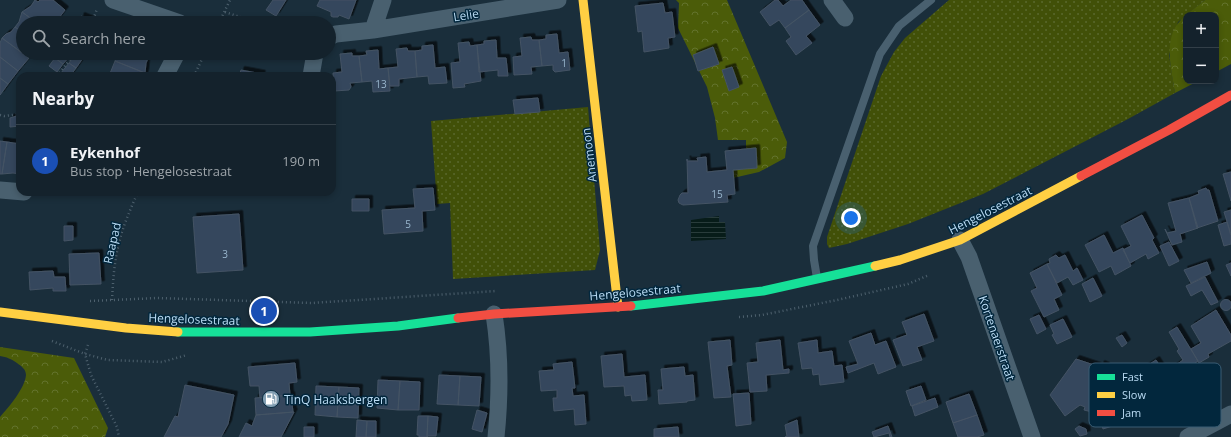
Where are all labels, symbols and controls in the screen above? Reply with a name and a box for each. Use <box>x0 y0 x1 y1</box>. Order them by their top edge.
street label: Lelie <box>452 5 480 25</box>
map controls <box>1183 12 1219 84</box>
button: + <box>1183 12 1219 48</box>
search box <box>16 16 336 60</box>
icon: search <box>30 27 52 49</box>
text: Search here <box>62 28 146 48</box>
button: − <box>1183 48 1219 84</box>
house number: 1 <box>561 56 567 70</box>
house number: 13 <box>375 77 387 91</box>
text: Nearby <box>32 87 94 110</box>
street label: Anemoon <box>577 127 601 183</box>
text: Eykenhof <box>70 142 140 162</box>
text: 1 <box>41 152 49 170</box>
text: 190 m <box>282 152 320 170</box>
text: Bus stop · Hengelosestraat <box>70 162 232 180</box>
street label: Hengelosestraat <box>945 182 1035 238</box>
house number: 15 <box>711 187 723 201</box>
your location <box>841 208 861 228</box>
house number: 5 <box>405 217 411 231</box>
street label: Raapad <box>99 221 125 265</box>
house number: 3 <box>222 247 228 261</box>
street label: Hengelosestraat <box>589 280 681 304</box>
street label: Kortenaerstraat <box>975 293 1019 383</box>
pin: 1 <box>251 296 277 326</box>
street label: Hengelosestraat <box>148 309 240 329</box>
legend <box>1089 363 1221 427</box>
text: Fast <box>1122 369 1143 384</box>
text: Slow <box>1122 387 1146 402</box>
fuel station icon: TinQ Haaksbergen <box>261 389 281 409</box>
place label: TinQ Haaksbergen <box>284 391 387 408</box>
text: Jam <box>1121 405 1141 420</box>

